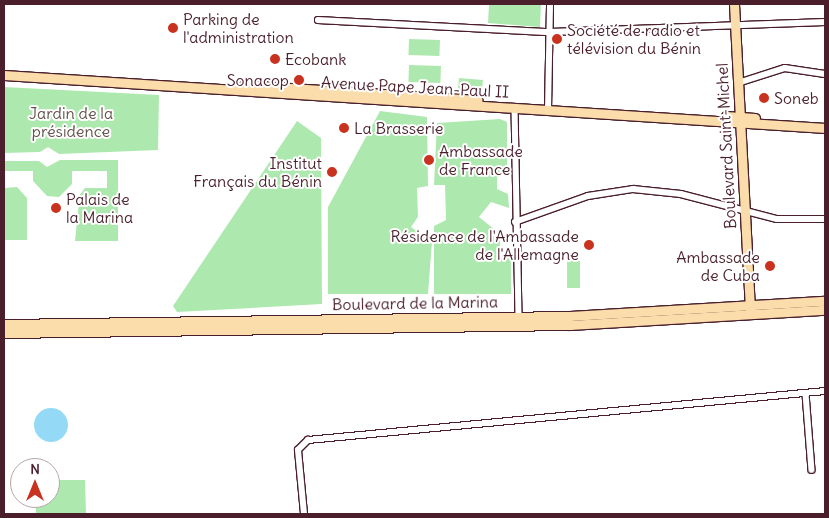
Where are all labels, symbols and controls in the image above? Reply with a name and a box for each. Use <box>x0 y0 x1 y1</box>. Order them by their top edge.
place label: Parking de l'administration <box>183 9 294 47</box>
place label: Société de radio et télévision du Bénin <box>567 20 701 58</box>
marker: Parking de l'administration <box>167 22 179 34</box>
marker: Société de radio et télévision du Bénin <box>551 33 563 45</box>
place label: Ecobank <box>285 49 347 69</box>
marker: Ecobank <box>269 53 281 65</box>
street label: Boulevard Saint-Michel <box>712 63 740 229</box>
place label: Sonacop <box>227 70 289 90</box>
street label: Avenue Pape Jean-Paul II <box>321 72 509 102</box>
marker: Sonacop <box>293 74 305 86</box>
place label: Soneb <box>774 88 819 108</box>
marker: Soneb <box>758 92 770 104</box>
park label: Jardin de la présidence <box>29 103 113 141</box>
place label: La Brasserie <box>354 118 443 138</box>
marker: La Brasserie <box>338 122 350 134</box>
place label: Ambassade de France <box>439 141 523 179</box>
place label: Institut Français du Bénin <box>193 153 322 191</box>
marker: Ambassade de France <box>423 154 435 166</box>
marker: Institut Français du Bénin <box>326 166 338 178</box>
place label: Palais de la Marina <box>66 189 133 227</box>
marker: Palais de la Marina <box>50 202 62 214</box>
place label: Résidence de l'Ambassade de l'Allemagne <box>391 226 579 264</box>
marker: Résidence de l'Ambassade de l'Allemagne <box>583 239 595 251</box>
place label: Ambassade de Cuba <box>676 247 760 285</box>
marker: Ambassade de Cuba <box>764 260 776 272</box>
street label: Boulevard de la Marina <box>332 292 498 314</box>
north arrow <box>10 458 60 508</box>
text: N <box>30 460 40 478</box>

